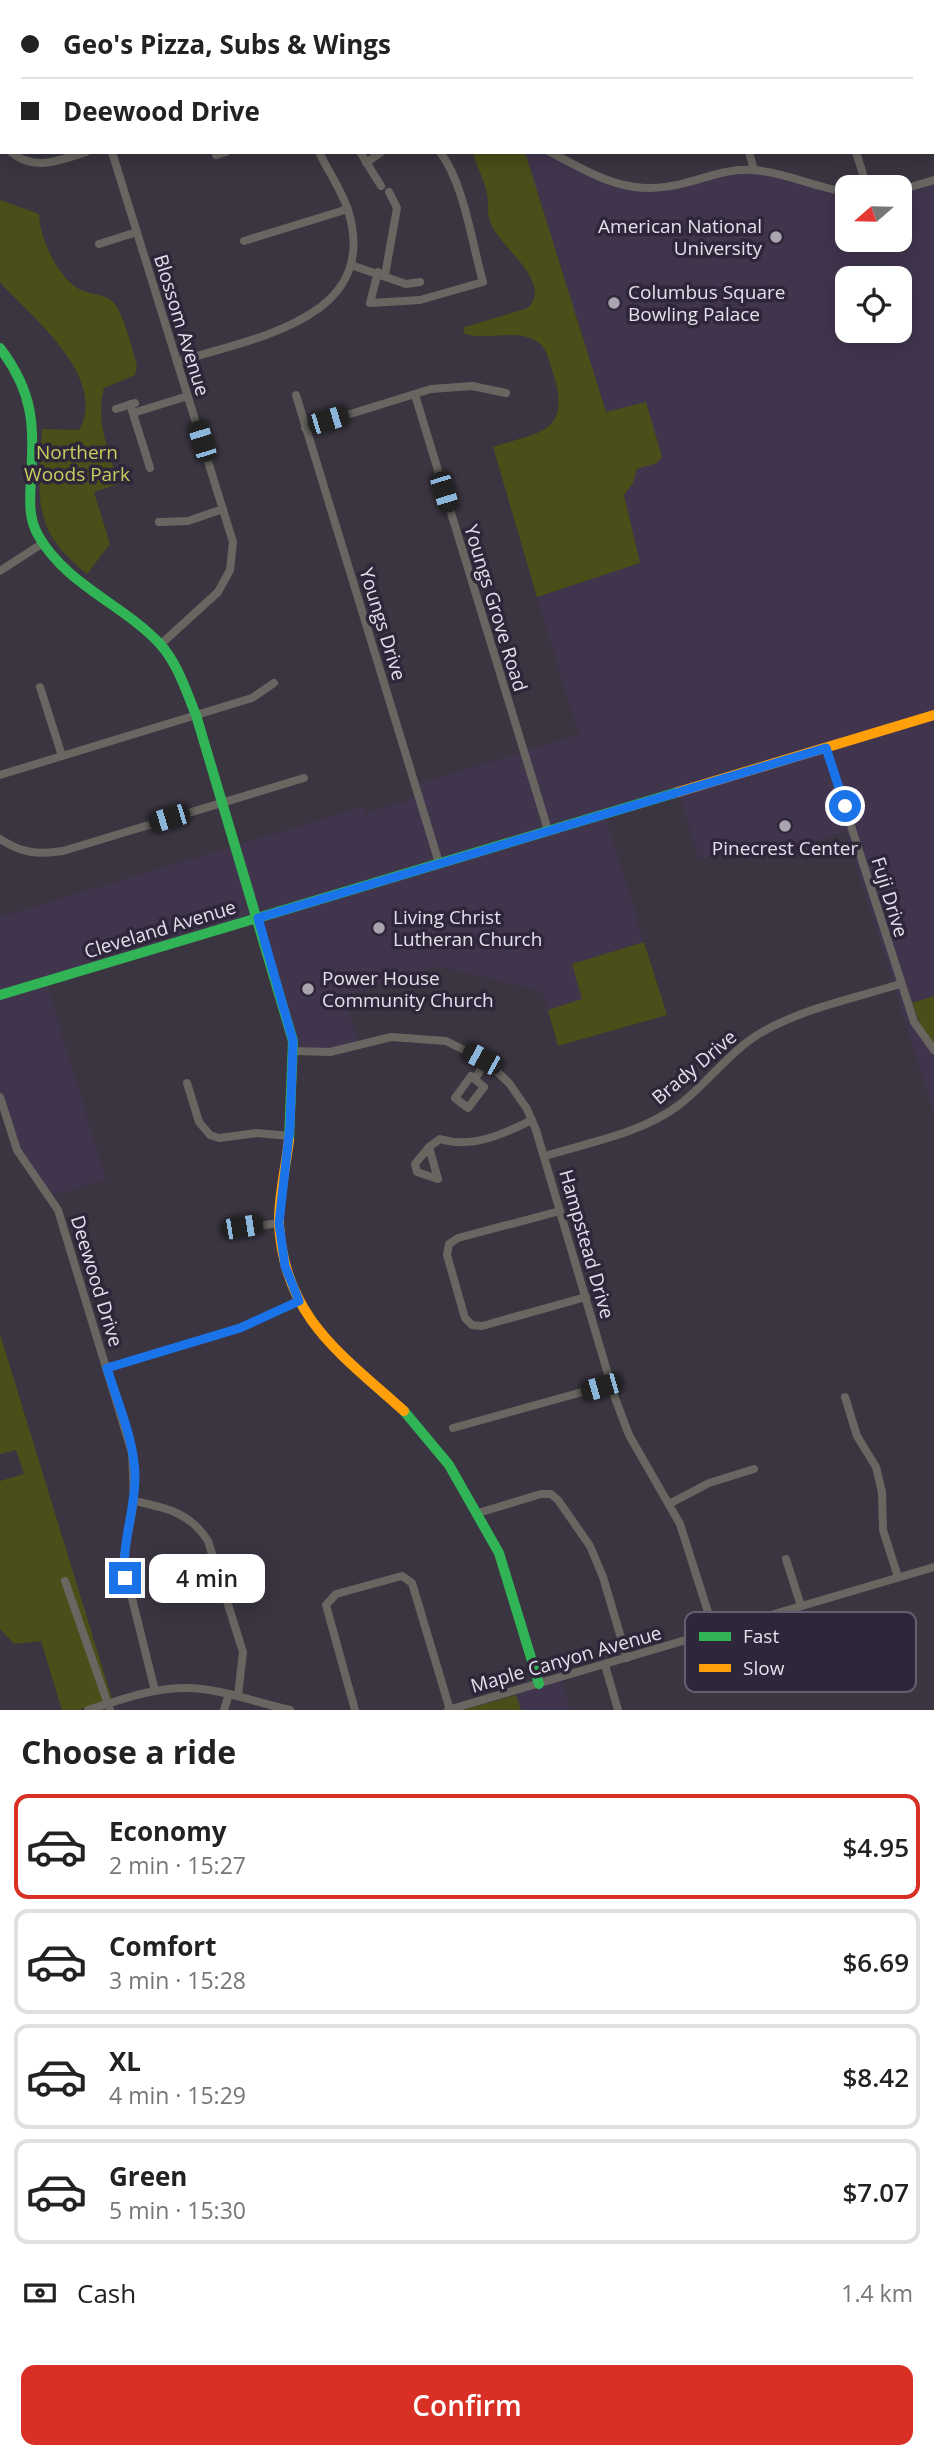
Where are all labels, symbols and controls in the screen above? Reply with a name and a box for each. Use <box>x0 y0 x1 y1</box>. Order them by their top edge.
text: Geo's Pizza, Subs & Wings <box>63 26 391 62</box>
text: Deewood Drive <box>63 93 260 129</box>
north arrow <box>835 175 912 252</box>
map controls <box>835 175 912 343</box>
place label: American National University <box>598 213 762 261</box>
marker: American National University <box>768 229 784 245</box>
street label: Blossom Avenue <box>148 251 216 399</box>
button: locate <box>835 266 912 343</box>
place label: Columbus Square Bowling Palace <box>628 279 785 327</box>
marker: Columbus Square Bowling Palace <box>606 295 622 311</box>
car <box>305 404 352 436</box>
car <box>186 418 219 464</box>
park label: Northern Woods Park <box>24 439 130 487</box>
car <box>428 469 461 515</box>
street label: Youngs Grove Road <box>458 521 534 695</box>
street label: Youngs Drive <box>354 565 412 683</box>
route start <box>829 790 861 822</box>
car <box>146 802 193 834</box>
marker: Pinecrest Center <box>777 818 793 834</box>
place label: Pinecrest Center <box>712 835 858 861</box>
street label: Fuji Drive <box>866 854 914 940</box>
street label: Cleveland Avenue <box>81 894 239 964</box>
place label: Living Christ Lutheran Church <box>393 904 542 952</box>
marker: Living Christ Lutheran Church <box>371 920 387 936</box>
place label: Power House Community Church <box>322 965 494 1013</box>
marker: Power House Community Church <box>300 981 316 997</box>
street label: Brady Drive <box>646 1024 742 1110</box>
car <box>459 1040 506 1078</box>
street label: Hampstead Drive <box>553 1166 621 1322</box>
street label: Deewood Drive <box>65 1212 129 1350</box>
car <box>220 1213 265 1241</box>
car <box>578 1371 625 1403</box>
callout: 4 min <box>150 1554 265 1602</box>
route end <box>109 1562 141 1594</box>
text: 4 min <box>176 1562 238 1594</box>
legend <box>685 1612 916 1692</box>
street label: Maple Canyon Avenue <box>467 1619 665 1699</box>
text: Fast <box>743 1623 779 1649</box>
text: Slow <box>743 1655 785 1681</box>
text: Choose a ride <box>21 1730 236 1773</box>
text: Economy <box>109 1813 227 1849</box>
icon: car <box>25 1815 88 1878</box>
text: $4.95 <box>842 1829 909 1865</box>
text: 2 min · 15:27 <box>109 1849 246 1881</box>
text: Comfort <box>109 1928 216 1964</box>
icon: car <box>25 1930 88 1993</box>
text: $6.69 <box>842 1944 909 1980</box>
text: 3 min · 15:28 <box>109 1964 246 1996</box>
text: XL <box>109 2043 141 2079</box>
icon: car <box>25 2045 88 2108</box>
text: $8.42 <box>842 2059 909 2095</box>
text: 4 min · 15:29 <box>109 2079 246 2111</box>
text: Green <box>109 2158 187 2194</box>
icon: car <box>25 2160 88 2223</box>
text: $7.07 <box>842 2174 909 2210</box>
text: 5 min · 15:30 <box>109 2194 246 2226</box>
icon: cash <box>21 2274 59 2312</box>
text: Cash <box>77 2275 136 2311</box>
text: 1.4 km <box>841 2277 913 2309</box>
button: Confirm <box>21 2365 913 2445</box>

